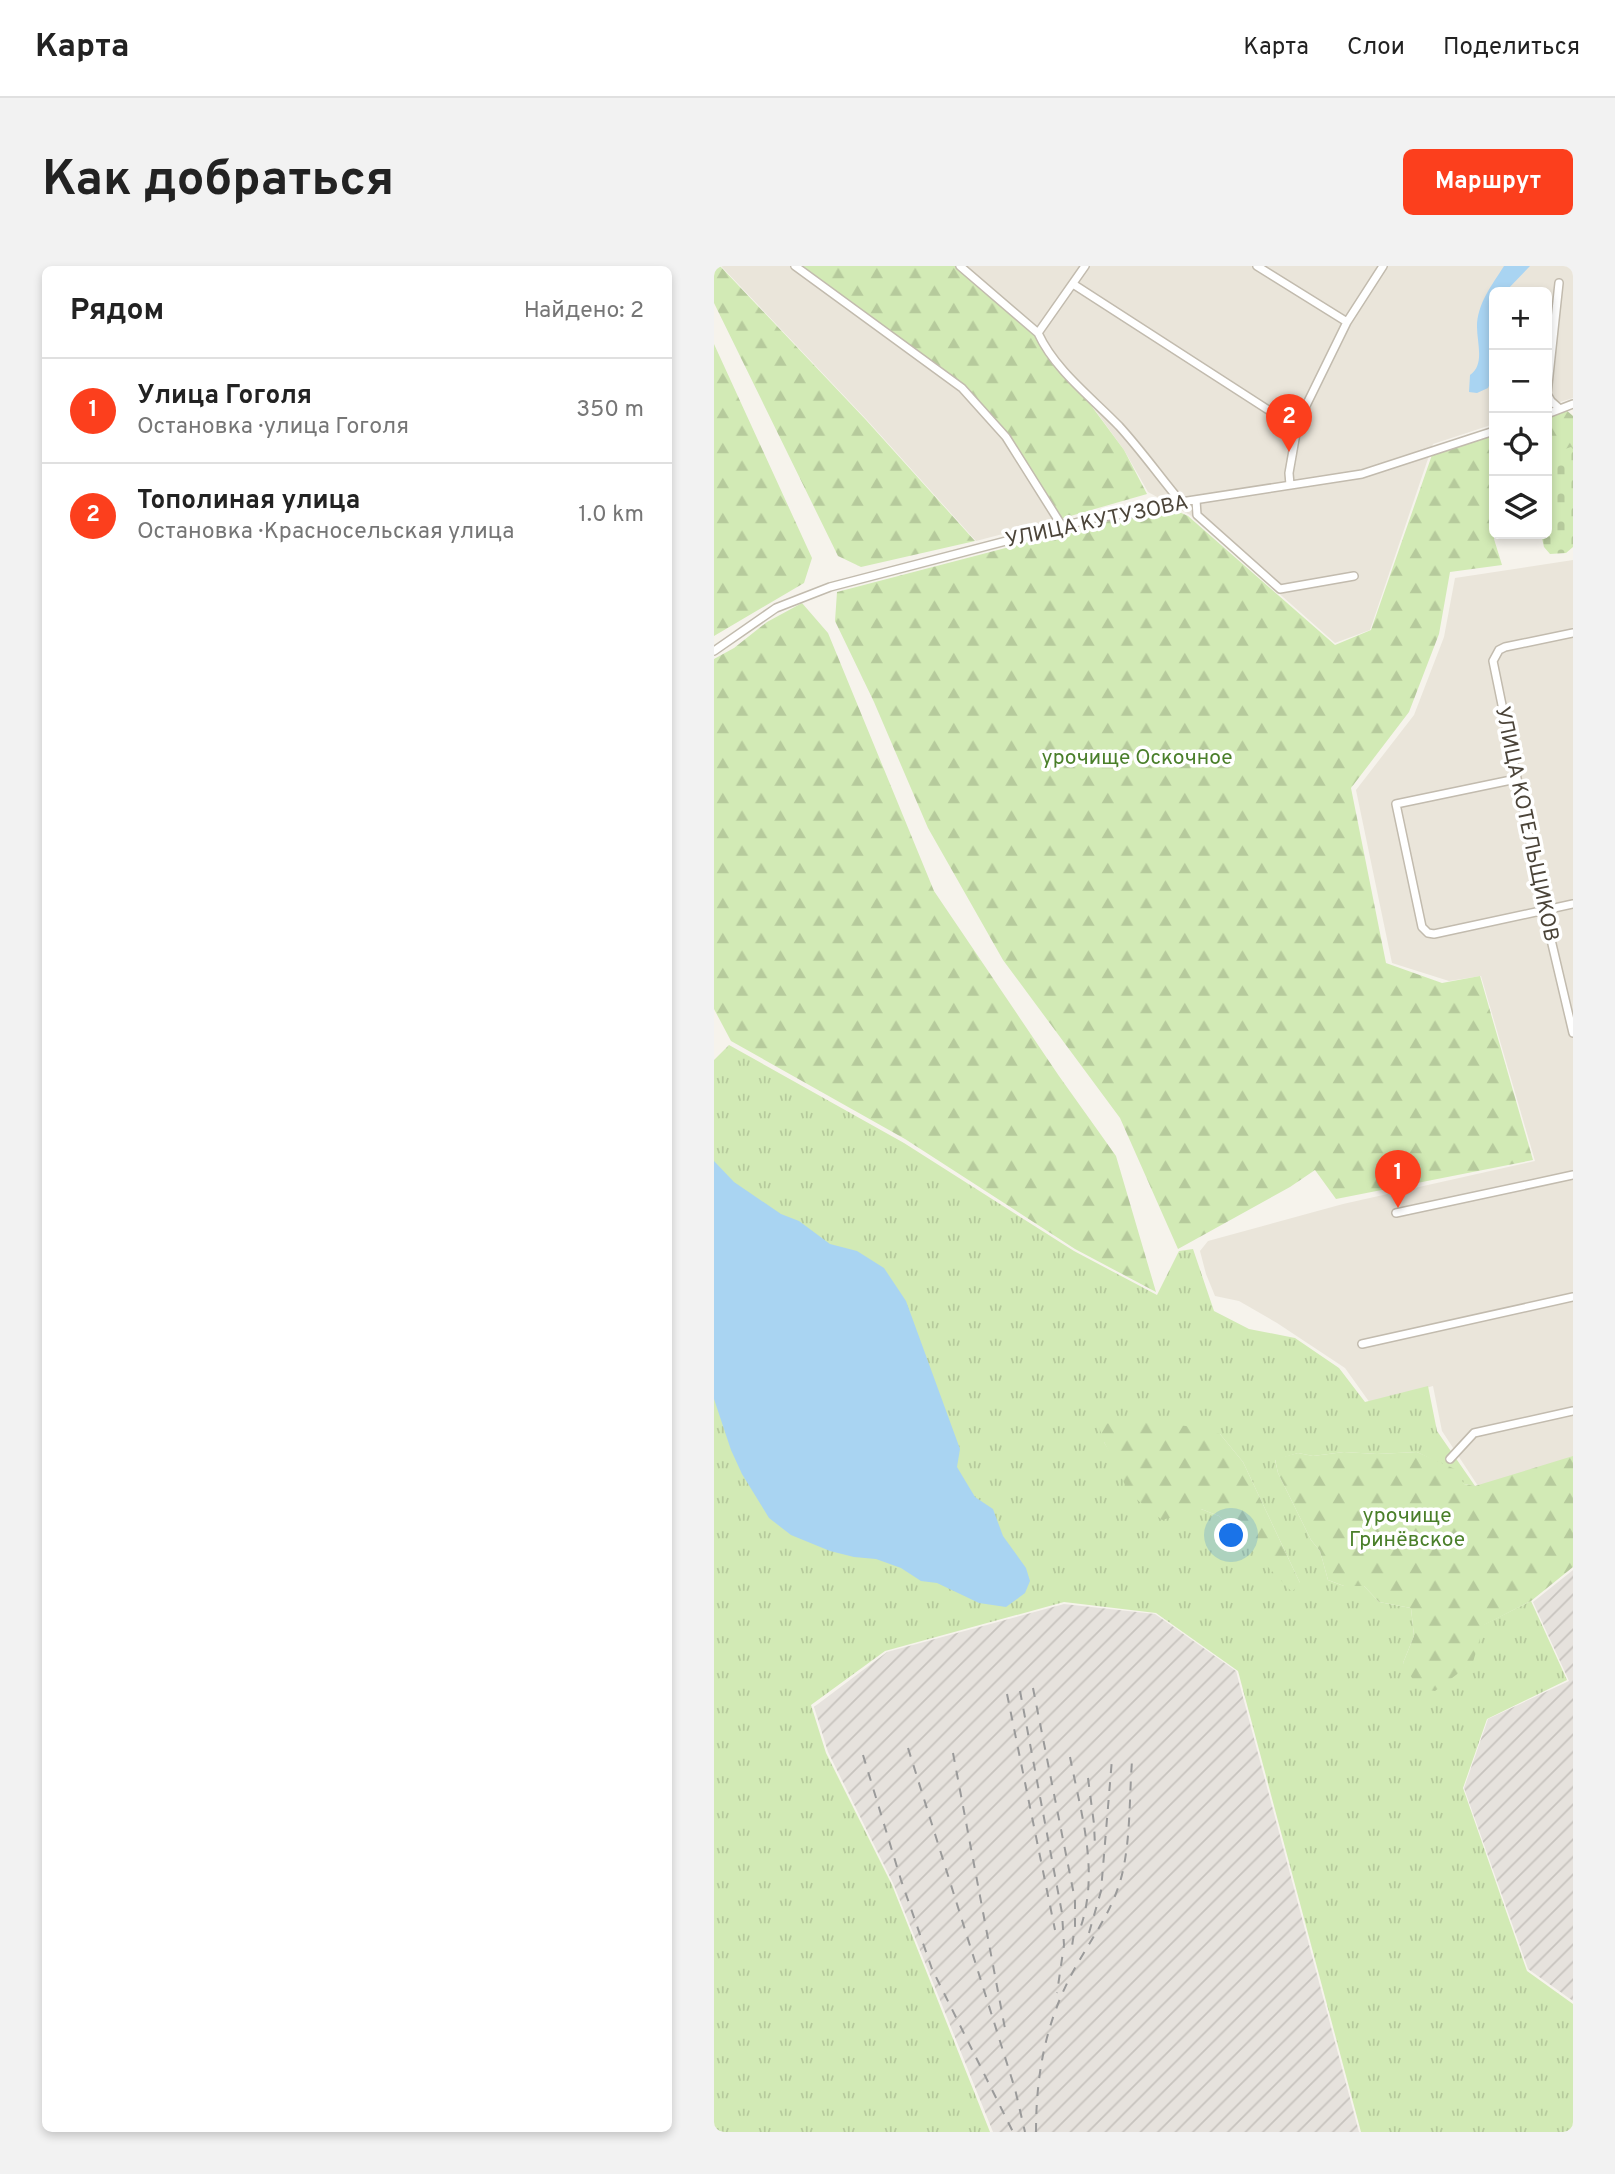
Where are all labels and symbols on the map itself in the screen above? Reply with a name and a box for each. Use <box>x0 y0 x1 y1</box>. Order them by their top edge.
pin: 2 <box>1266 394 1312 452</box>
street label: УЛИЦА КУТУЗОВА <box>1003 489 1191 555</box>
street label: УЛИЦА КОТЕЛЬЩИКОВ <box>1488 704 1564 944</box>
park label: урочище Оскочное <box>1041 745 1233 772</box>
pin: 1 <box>1375 1150 1421 1208</box>
park label: урочище Гринёвское <box>1349 1503 1465 1554</box>
your location <box>1214 1518 1248 1552</box>

